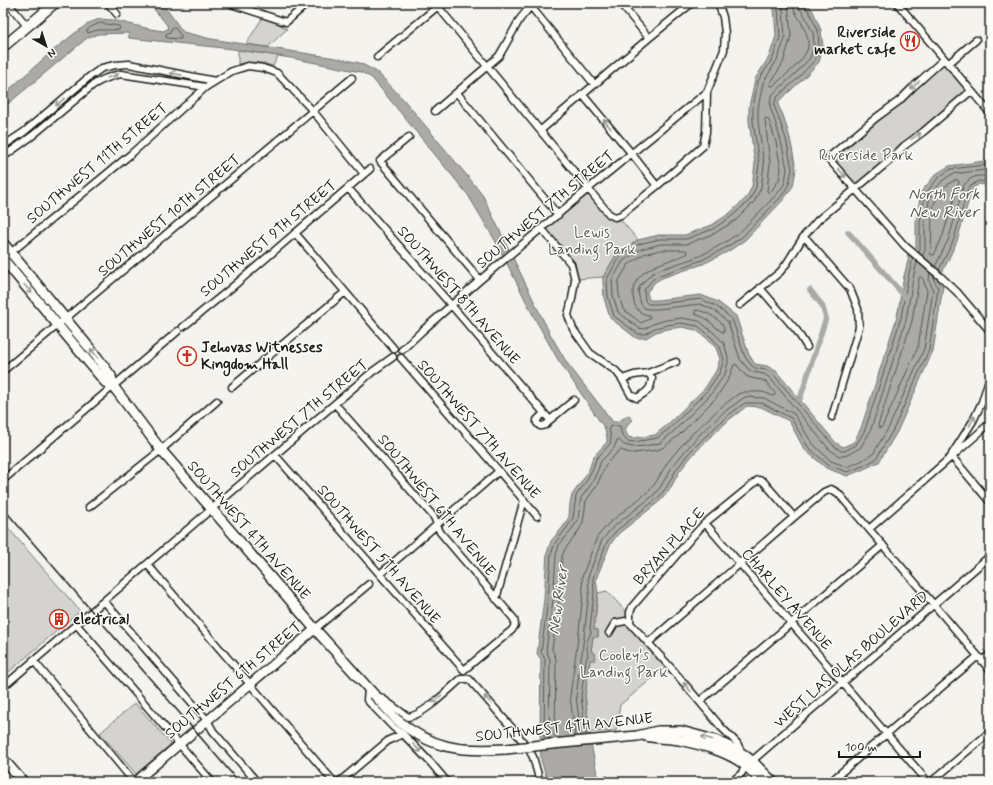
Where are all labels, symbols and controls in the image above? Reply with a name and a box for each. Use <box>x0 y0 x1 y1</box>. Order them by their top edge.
place label: Riverside market cafe <box>814 23 897 60</box>
north arrow <box>26 26 66 66</box>
restaurant icon: Riverside market cafe <box>899 30 921 52</box>
text: N <box>44 45 59 61</box>
one-way arrow <box>170 69 183 77</box>
one-way arrow <box>106 72 119 79</box>
one-way arrow <box>910 80 920 90</box>
one-way arrow <box>55 97 65 106</box>
street label: SOUTHWEST 11TH STREET <box>23 99 173 229</box>
one-way arrow <box>602 119 611 129</box>
one-way arrow <box>911 132 922 140</box>
street label: SOUTHWEST 7TH STREET <box>472 146 619 273</box>
park label: Riverside Park <box>819 146 914 166</box>
street label: SOUTHWEST 10TH STREET <box>94 150 245 281</box>
one-way arrow <box>837 168 846 179</box>
street label: SOUTHWEST 9TH STREET <box>196 176 341 302</box>
water label: North Fork New River <box>908 184 981 223</box>
street label: SOUTHWEST 8TH AVENUE <box>392 222 524 370</box>
park label: Lewis Landing Park <box>548 223 636 261</box>
one-way arrow <box>24 284 33 294</box>
place label: Jehovas Witnesses Kingdom Hall <box>201 338 323 377</box>
church icon: Jehovas Witnesses Kingdom Hall <box>176 345 198 367</box>
one-way arrow <box>89 348 98 359</box>
street label: SOUTHWEST 7TH STREET <box>226 355 373 482</box>
street label: SOUTHWEST 7TH AVENUE <box>412 356 545 504</box>
one-way arrow <box>969 415 977 427</box>
street label: SOUTHWEST 6TH AVENUE <box>373 430 500 581</box>
street label: SOUTHWEST 4TH AVENUE <box>182 457 314 605</box>
street label: SOUTHWEST 5TH AVENUE <box>312 481 444 629</box>
street label: BRYAN PLACE <box>629 503 710 590</box>
street label: CHARLEY AVENUE <box>737 545 836 655</box>
water label: New River <box>543 562 574 636</box>
street label: WEST LAS OLAS BOULEVARD <box>770 587 934 733</box>
building icon: electrical <box>48 608 70 630</box>
place label: electrical <box>73 610 129 630</box>
street label: SOUTHWEST 6TH STREET <box>161 617 306 744</box>
park label: Cooley's Landing Park <box>580 646 668 684</box>
one-way arrow <box>683 682 692 692</box>
one-way arrow <box>432 694 443 703</box>
one-way arrow <box>483 695 492 705</box>
street label: SOUTHWEST 4TH AVENUE <box>474 709 654 747</box>
scale bar <box>839 733 920 759</box>
one-way arrow <box>701 734 714 741</box>
text: 100 m <box>845 740 877 756</box>
one-way arrow <box>412 743 422 753</box>

